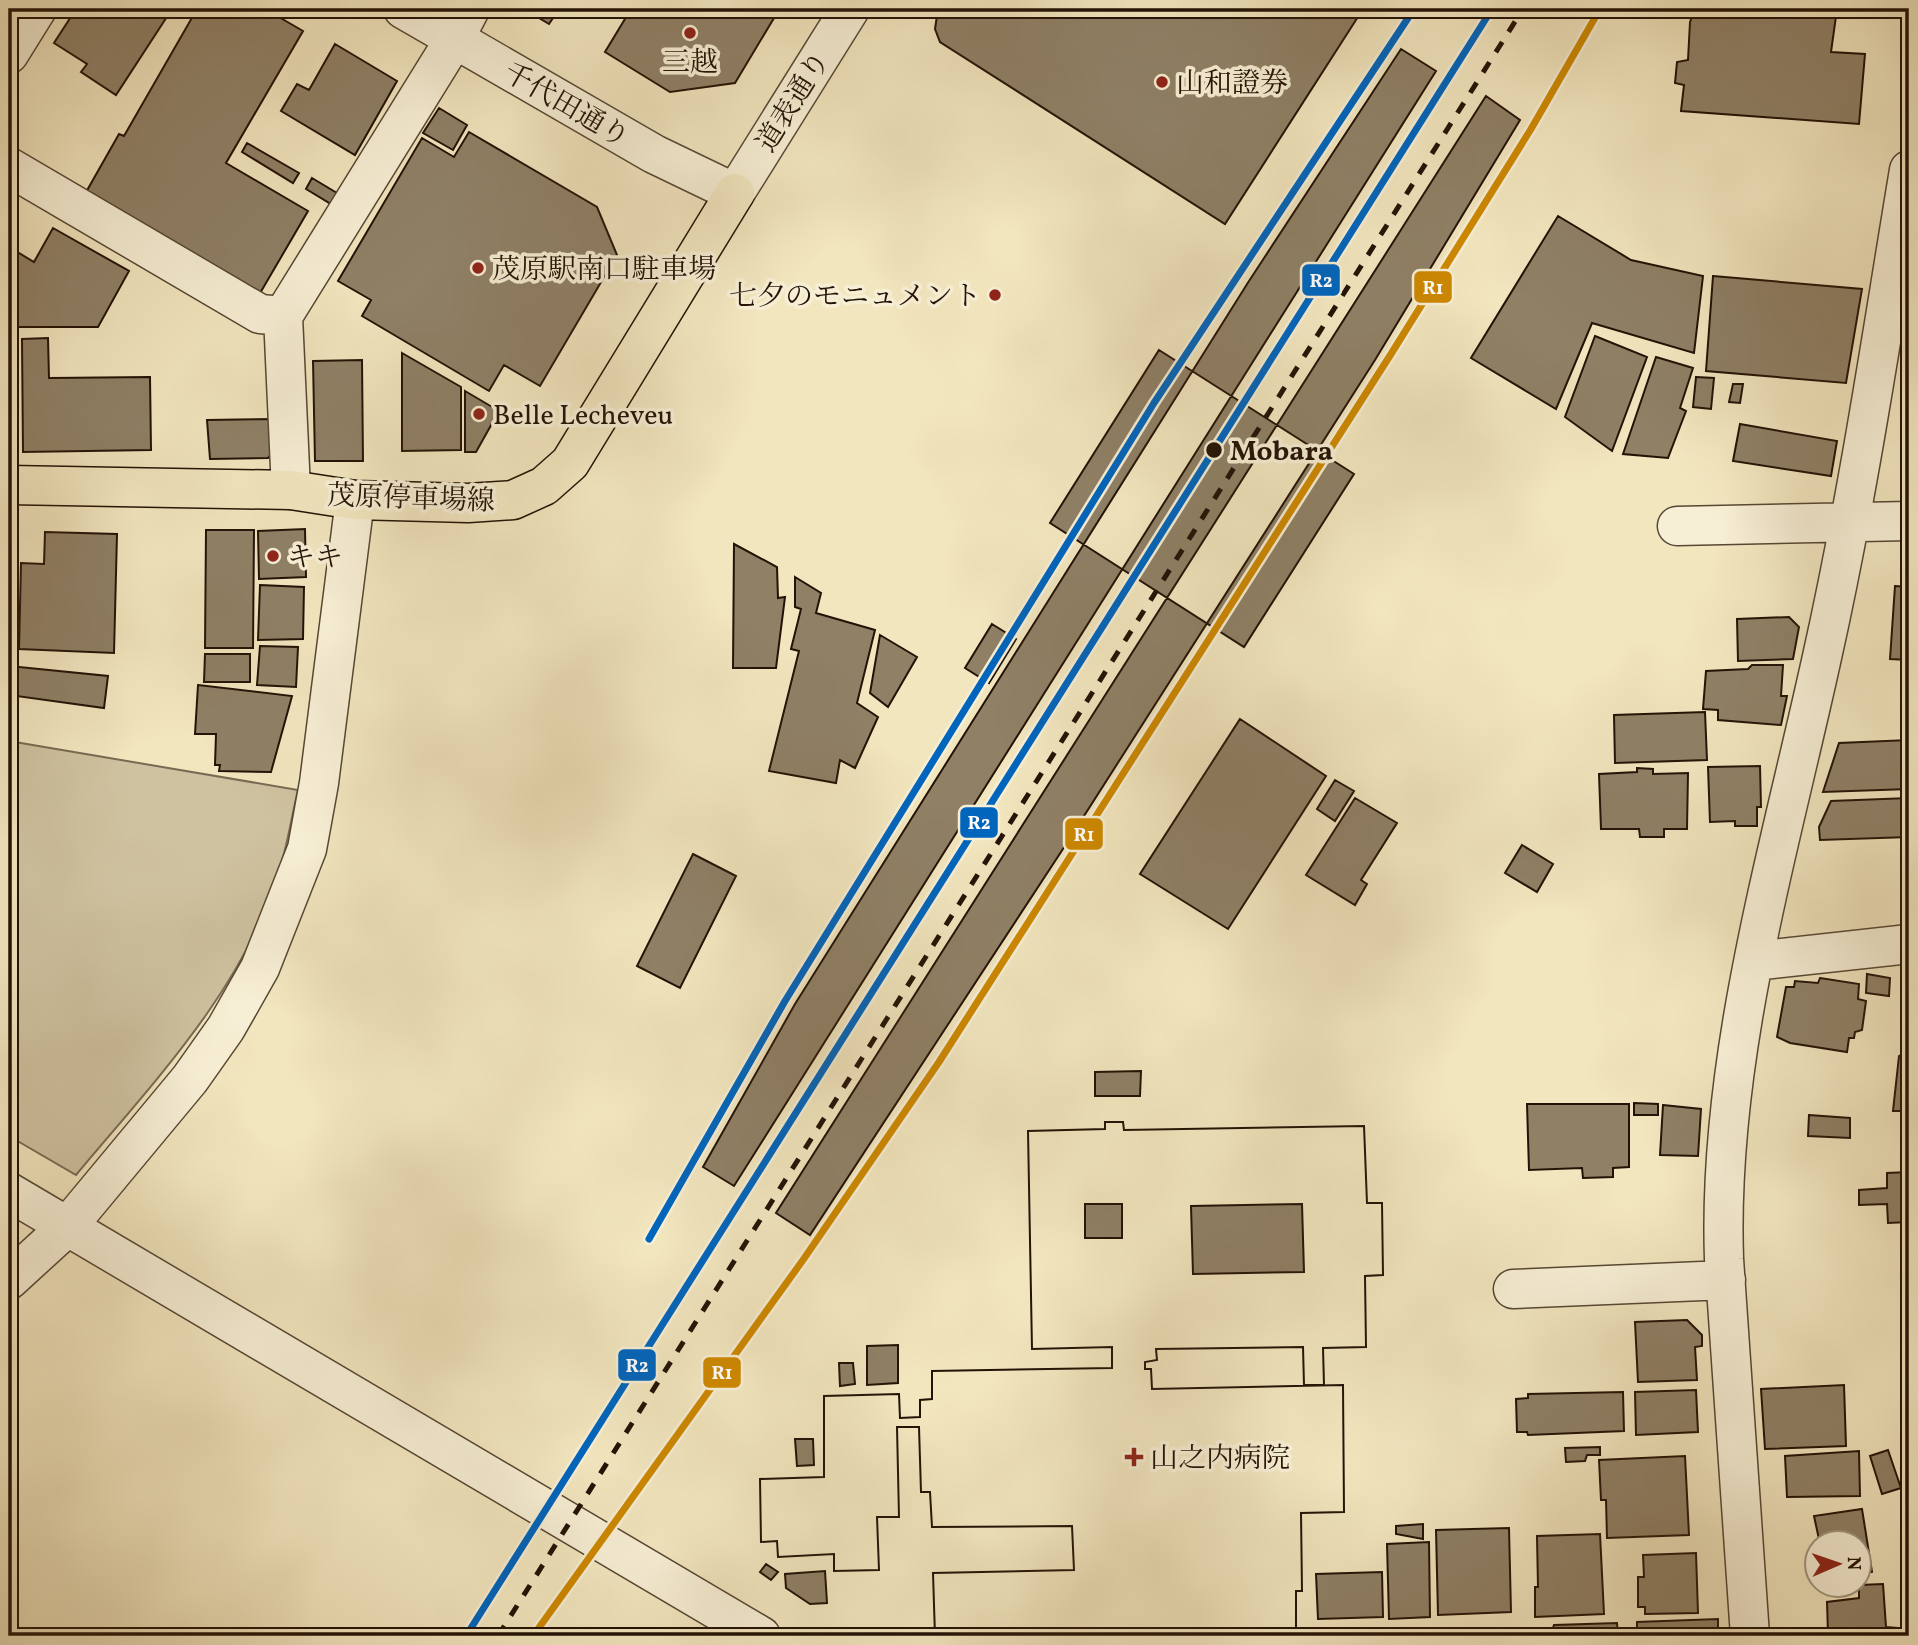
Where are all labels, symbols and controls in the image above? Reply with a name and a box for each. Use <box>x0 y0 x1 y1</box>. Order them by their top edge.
marker: 三越 <box>682 25 698 41</box>
place label: 三越 <box>662 44 718 83</box>
street label: 道表通り <box>748 44 840 160</box>
street label: 千代田通り <box>495 54 636 158</box>
place label: 山和證券 <box>1176 65 1288 104</box>
marker: 山和證券 <box>1154 74 1170 90</box>
place label: 茂原駅南口駐車場 <box>492 251 716 290</box>
marker: 茂原駅南口駐車場 <box>470 260 486 276</box>
line badge: R2 <box>1301 263 1341 297</box>
text: R2 <box>1309 269 1333 295</box>
line badge: R1 <box>1413 270 1453 304</box>
text: R1 <box>1423 276 1443 302</box>
place label: 七夕のモニュメント <box>729 278 981 317</box>
marker: 七夕のモニュメント <box>987 287 1003 303</box>
place label: Belle Lecheveu <box>493 397 673 436</box>
marker: Belle Lecheveu <box>471 406 487 422</box>
place label: Mobara <box>1230 433 1333 472</box>
marker: Mobara <box>1204 440 1224 460</box>
street label: 茂原停車場線 <box>326 477 496 522</box>
place label: キキ <box>287 539 343 578</box>
marker: キキ <box>265 548 281 564</box>
line badge: R2 <box>959 806 999 839</box>
text: R2 <box>967 811 991 837</box>
line badge: R1 <box>1064 817 1104 851</box>
text: R1 <box>1074 823 1094 849</box>
line badge: R2 <box>617 1348 657 1382</box>
text: R2 <box>625 1354 649 1380</box>
line badge: R1 <box>702 1356 742 1389</box>
text: R1 <box>712 1361 732 1387</box>
place label: 山之内病院 <box>1150 1440 1290 1479</box>
marker: 山之内病院 <box>1124 1447 1144 1467</box>
north arrow <box>1802 1530 1872 1600</box>
text: N <box>1840 1556 1866 1571</box>

